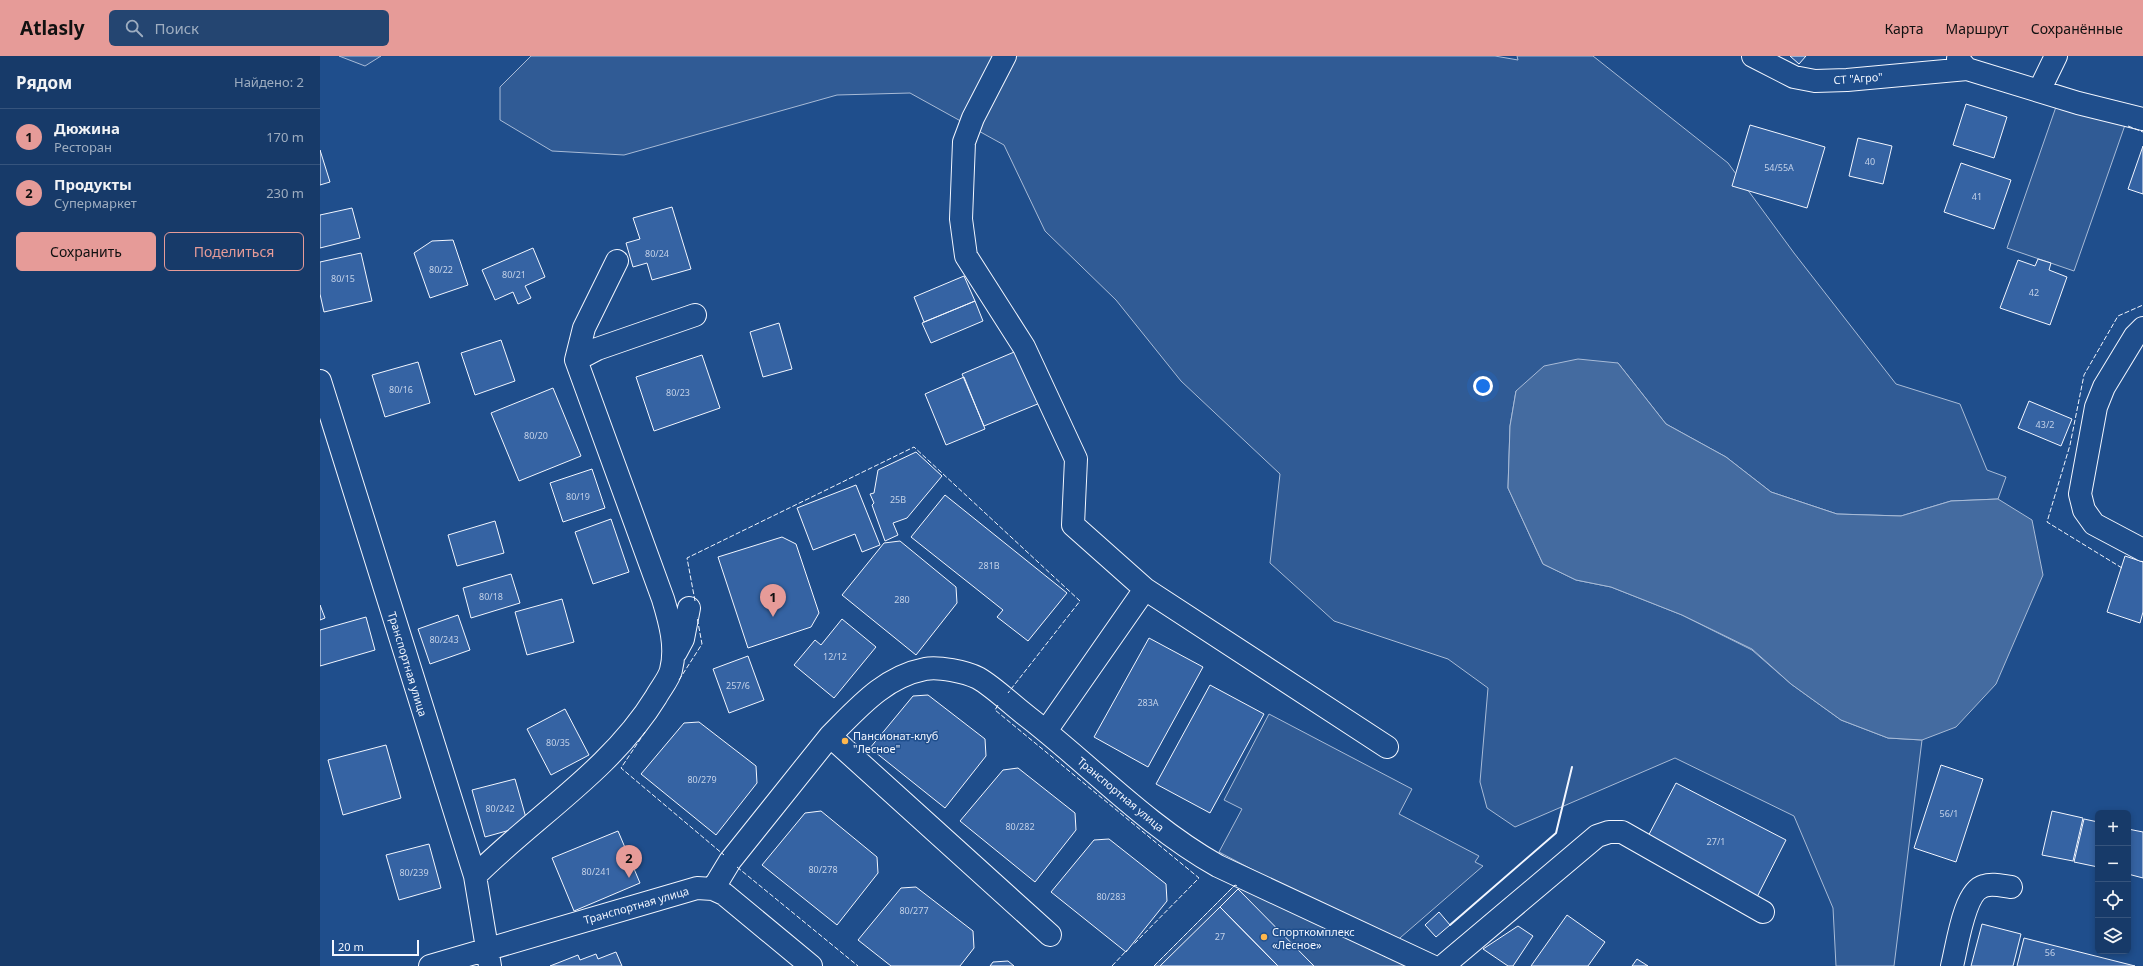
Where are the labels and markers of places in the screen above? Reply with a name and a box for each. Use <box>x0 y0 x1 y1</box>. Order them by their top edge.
pin: 1 <box>760 584 786 617</box>
place label: Пансионат-клуб "Лесное" <box>853 728 939 756</box>
marker: Пансионат-клуб "Лесное" <box>840 736 850 746</box>
pin: 2 <box>616 845 642 878</box>
place label: Спорткомплекс «Лесное» <box>1272 924 1355 952</box>
marker: Спорткомплекс «Лесное» <box>1259 932 1269 942</box>

